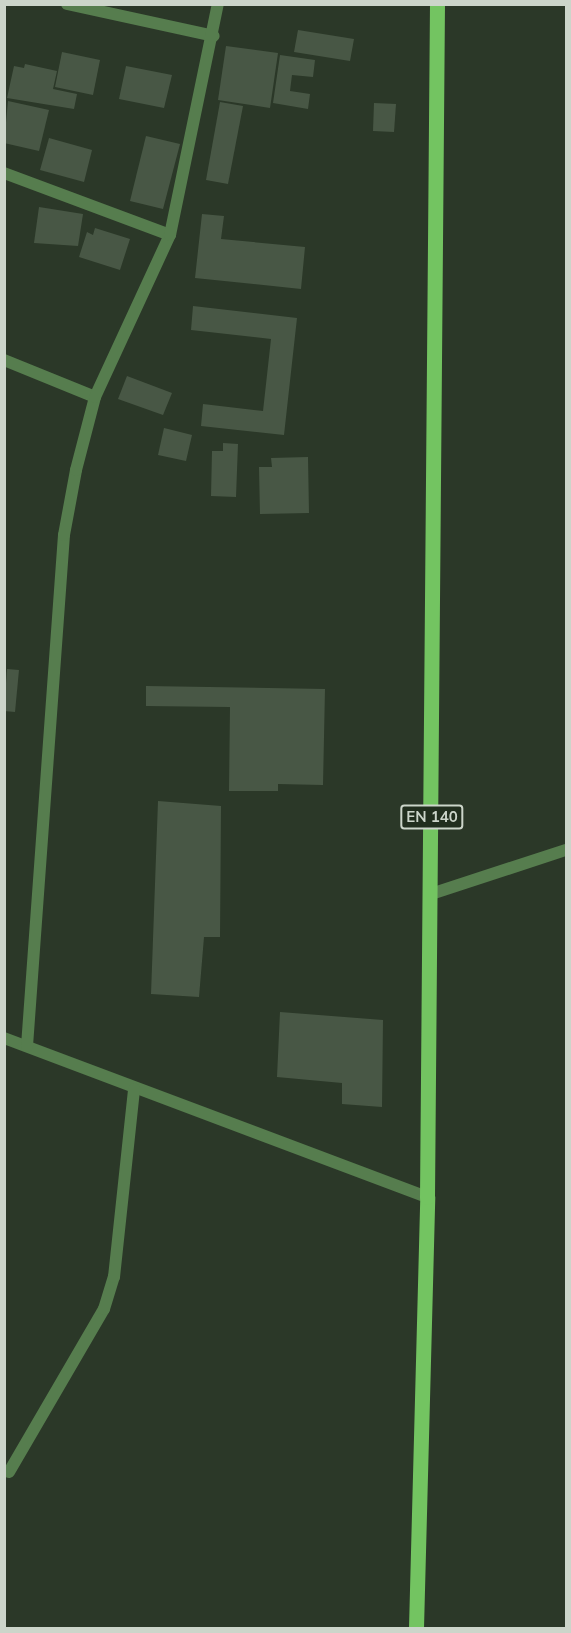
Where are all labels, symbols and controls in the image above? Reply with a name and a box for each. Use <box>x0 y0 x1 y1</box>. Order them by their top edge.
road number: EN 140 <box>399 805 465 829</box>

